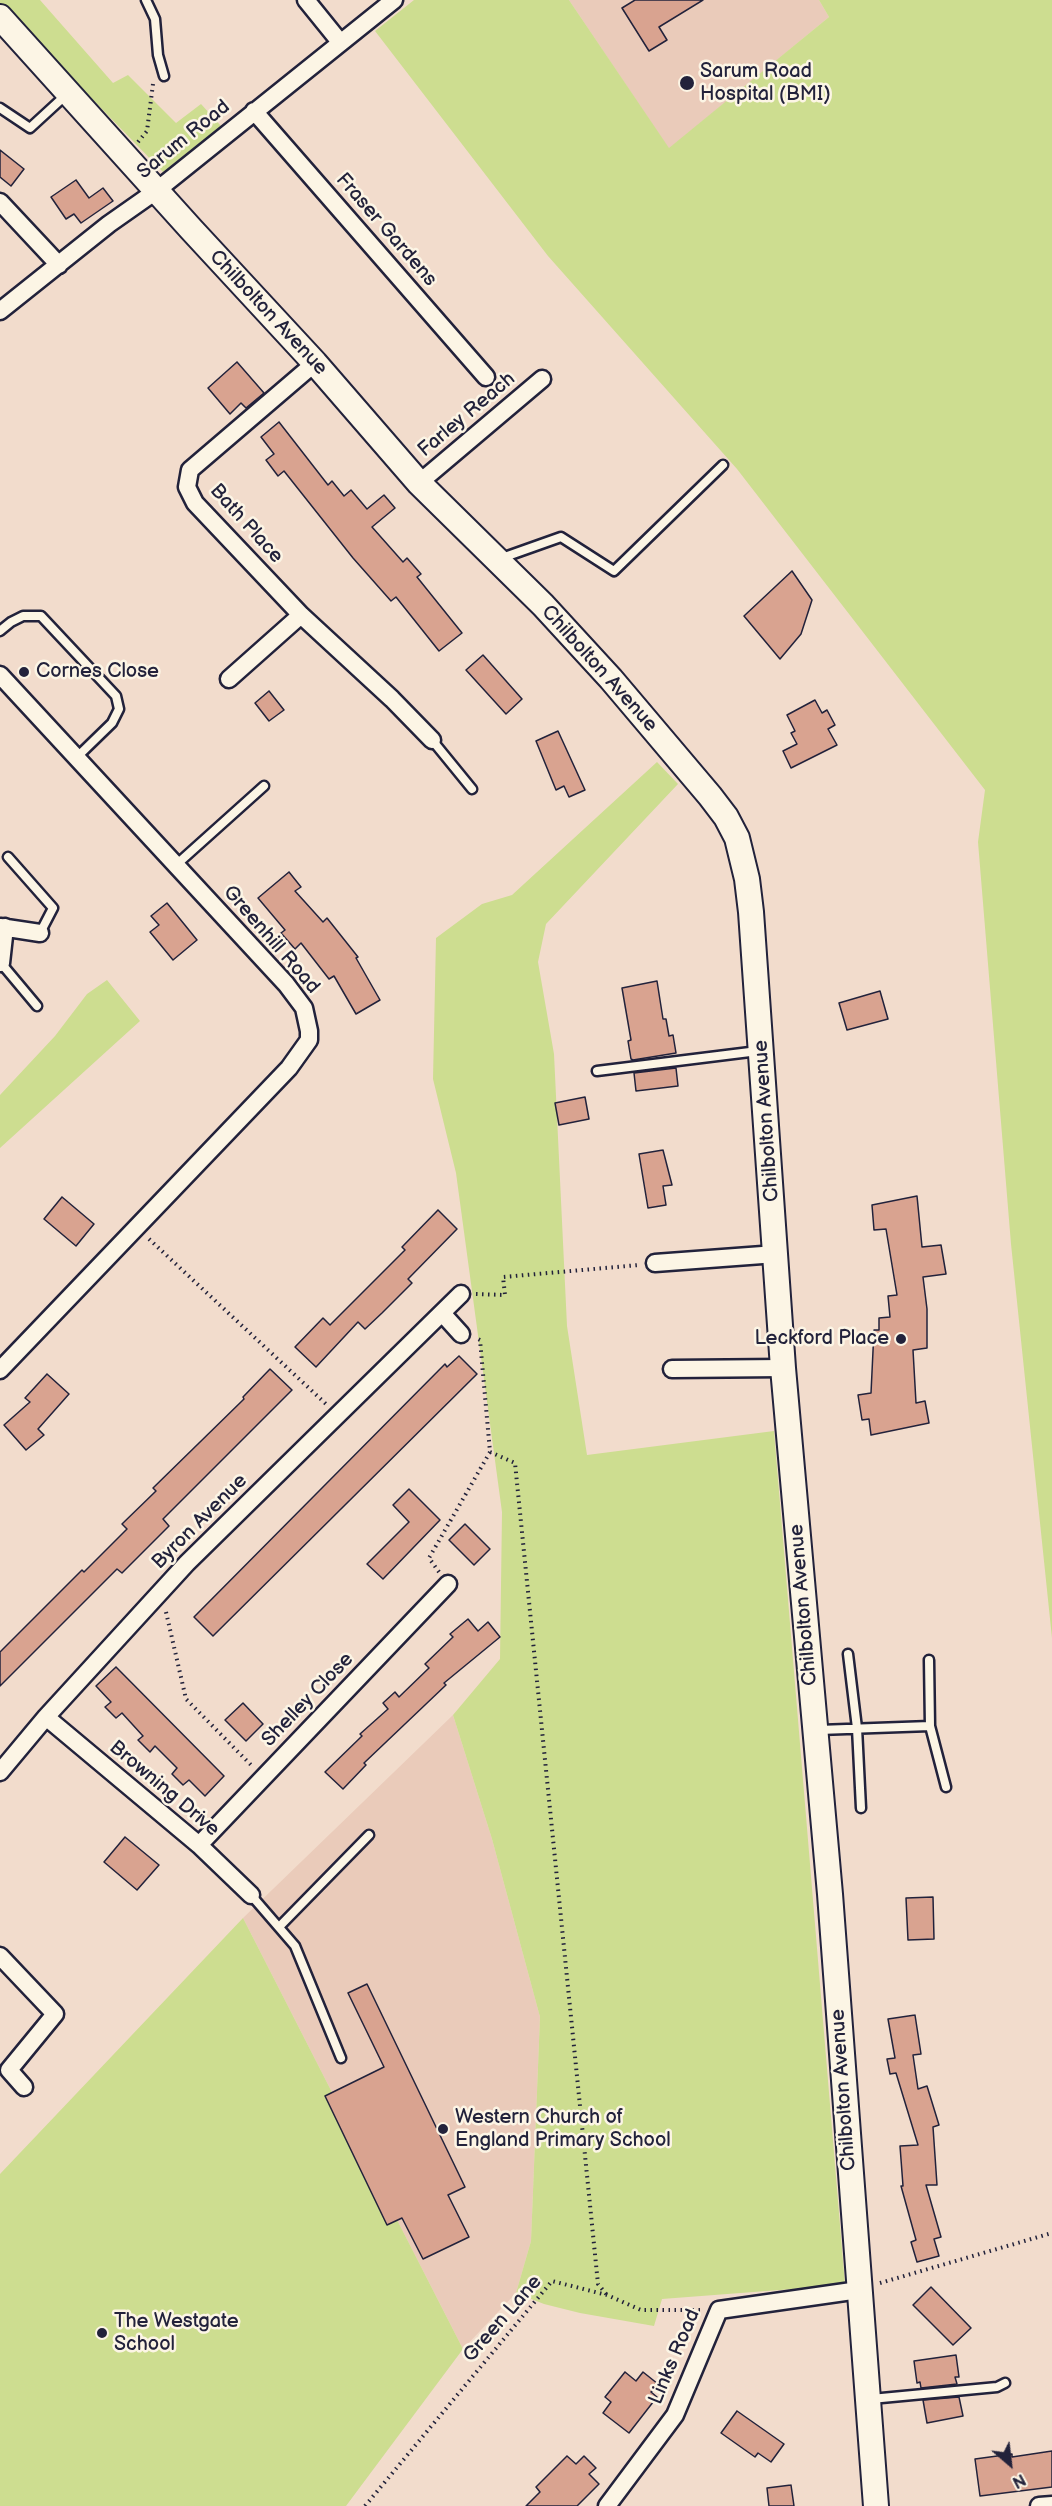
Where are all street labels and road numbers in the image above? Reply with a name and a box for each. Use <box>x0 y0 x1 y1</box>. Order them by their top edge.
street label: Sarum Road <box>133 95 235 185</box>
street label: Fraser Gardens <box>330 169 442 291</box>
street label: Chilbolton Avenue <box>204 246 332 380</box>
street label: Farley Reach <box>414 367 520 463</box>
street label: Bath Place <box>204 479 288 569</box>
street label: Chilbolton Avenue <box>536 601 662 737</box>
street label: Greenhill Road <box>218 881 324 999</box>
street label: Chilbolton Avenue <box>749 1039 785 1203</box>
street label: Byron Avenue <box>147 1469 253 1575</box>
street label: Chilbolton Avenue <box>785 1523 823 1687</box>
street label: Shelley Close <box>257 1648 359 1752</box>
street label: Browning Drive <box>104 1736 224 1842</box>
street label: Chilbolton Avenue <box>826 2008 862 2172</box>
street label: Green Lane <box>459 2271 547 2367</box>
street label: Links Road <box>644 2306 706 2408</box>

